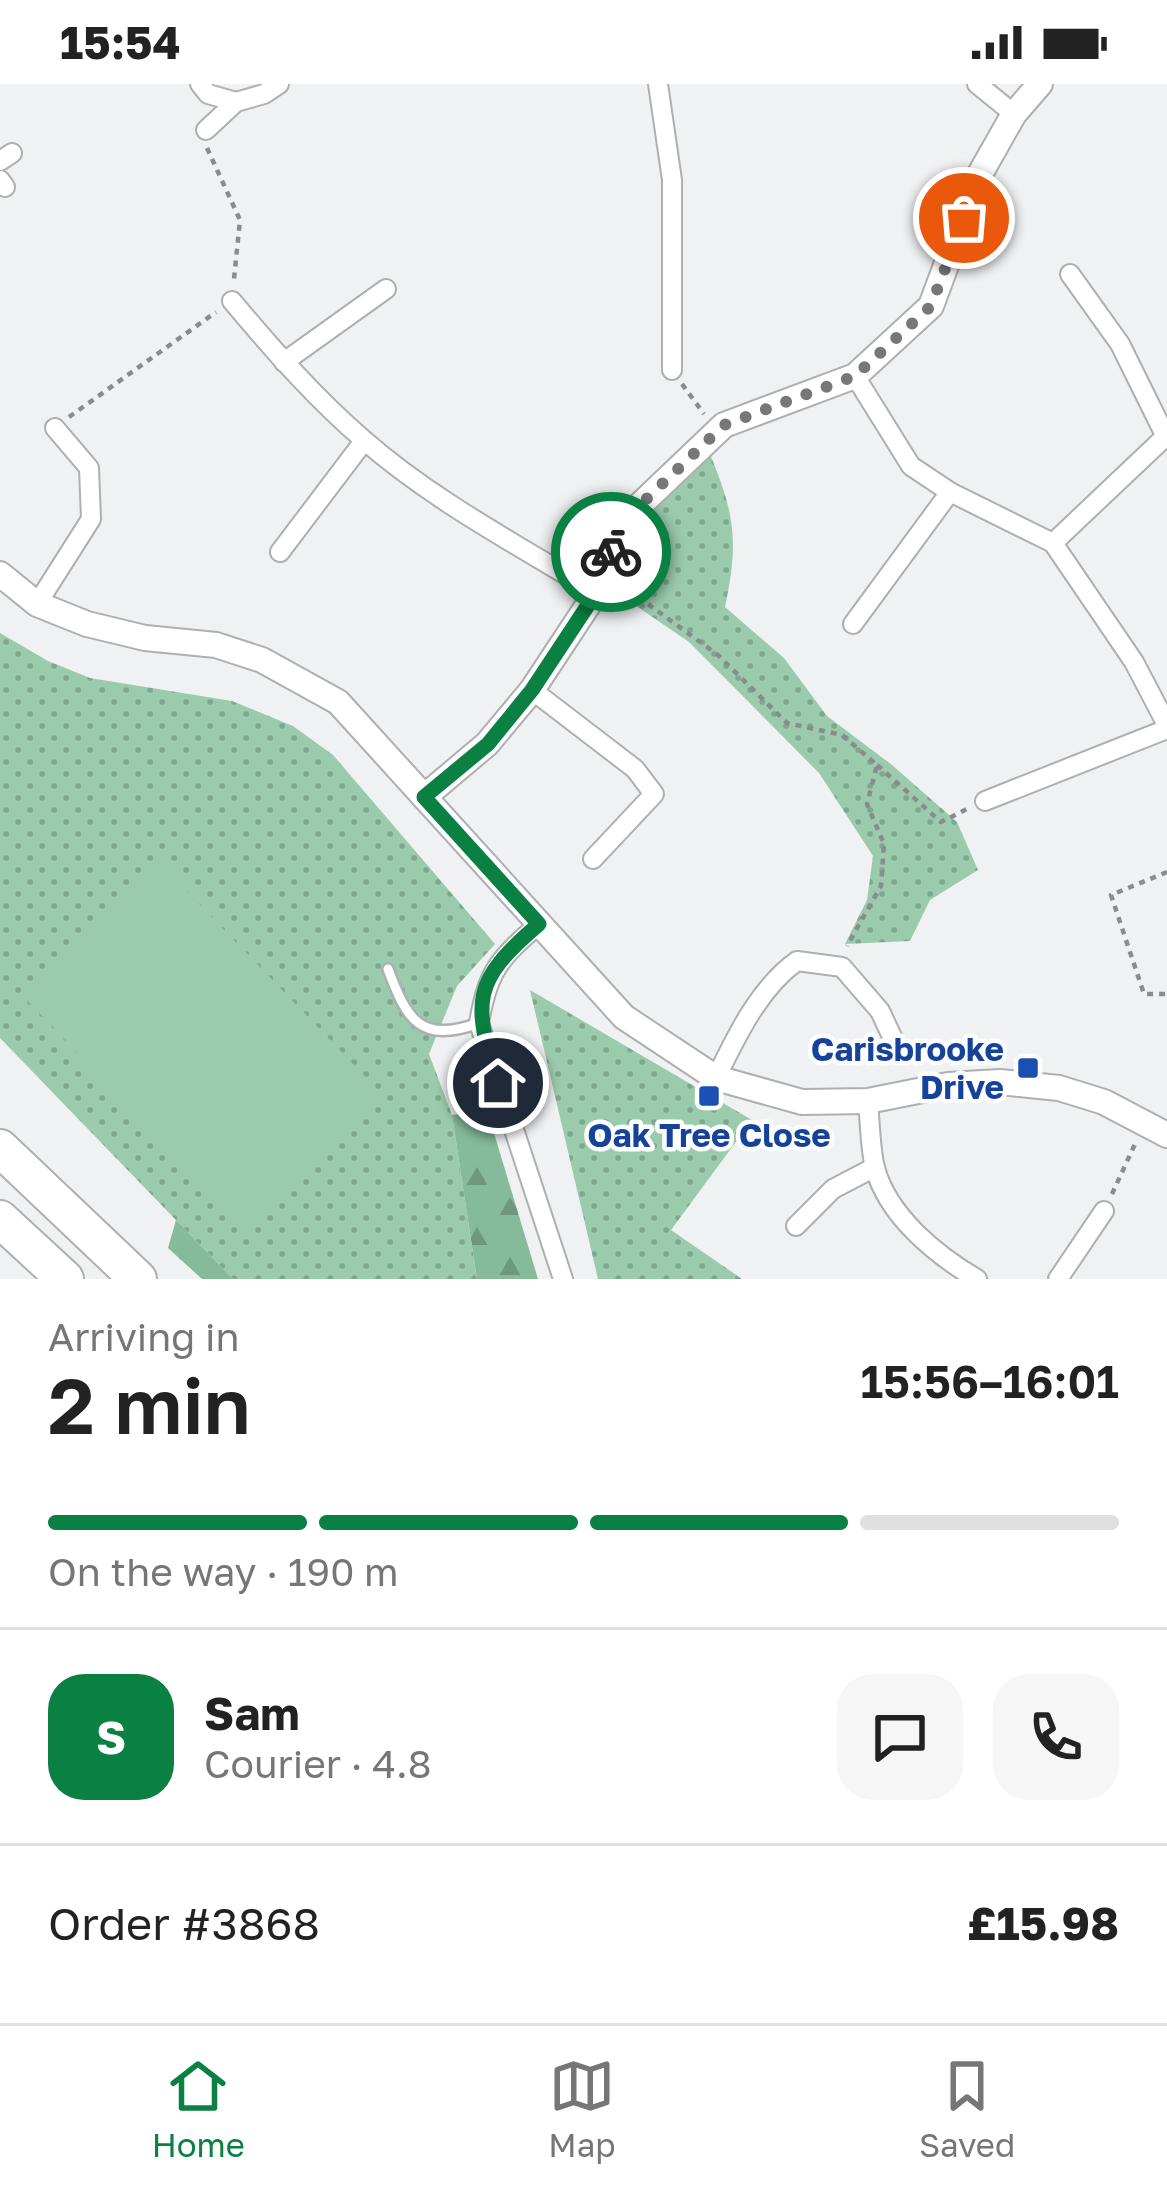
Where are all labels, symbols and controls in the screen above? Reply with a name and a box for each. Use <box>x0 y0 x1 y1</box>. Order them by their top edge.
text: 15:54 <box>60 15 181 69</box>
pin <box>913 167 1015 269</box>
icon: bag <box>931 185 997 251</box>
courier <box>551 492 671 612</box>
icon: bike <box>578 519 644 585</box>
place label: Carisbrooke Drive <box>811 1029 1004 1106</box>
pin <box>447 1032 549 1134</box>
icon: home <box>465 1050 531 1116</box>
marker: Carisbrooke Drive <box>1015 1055 1041 1081</box>
marker: Oak Tree Close <box>696 1083 722 1109</box>
place label: Oak Tree Close <box>587 1115 831 1154</box>
text: Arriving in <box>48 1313 239 1360</box>
text: 15:56–16:01 <box>860 1354 1119 1408</box>
text: 2 min <box>48 1358 251 1451</box>
text: On the way · 190 m <box>48 1548 399 1595</box>
button: chat <box>837 1674 963 1800</box>
button: phone <box>993 1674 1119 1800</box>
text: Sam <box>204 1686 300 1740</box>
text: S <box>96 1710 126 1764</box>
text: Courier · 4.8 <box>204 1740 432 1787</box>
text: Order #3868 <box>48 1896 320 1950</box>
text: £15.98 <box>967 1896 1119 1950</box>
tab: Home <box>152 2053 245 2164</box>
tab: Map <box>548 2053 616 2164</box>
tab: Saved <box>919 2053 1015 2164</box>

